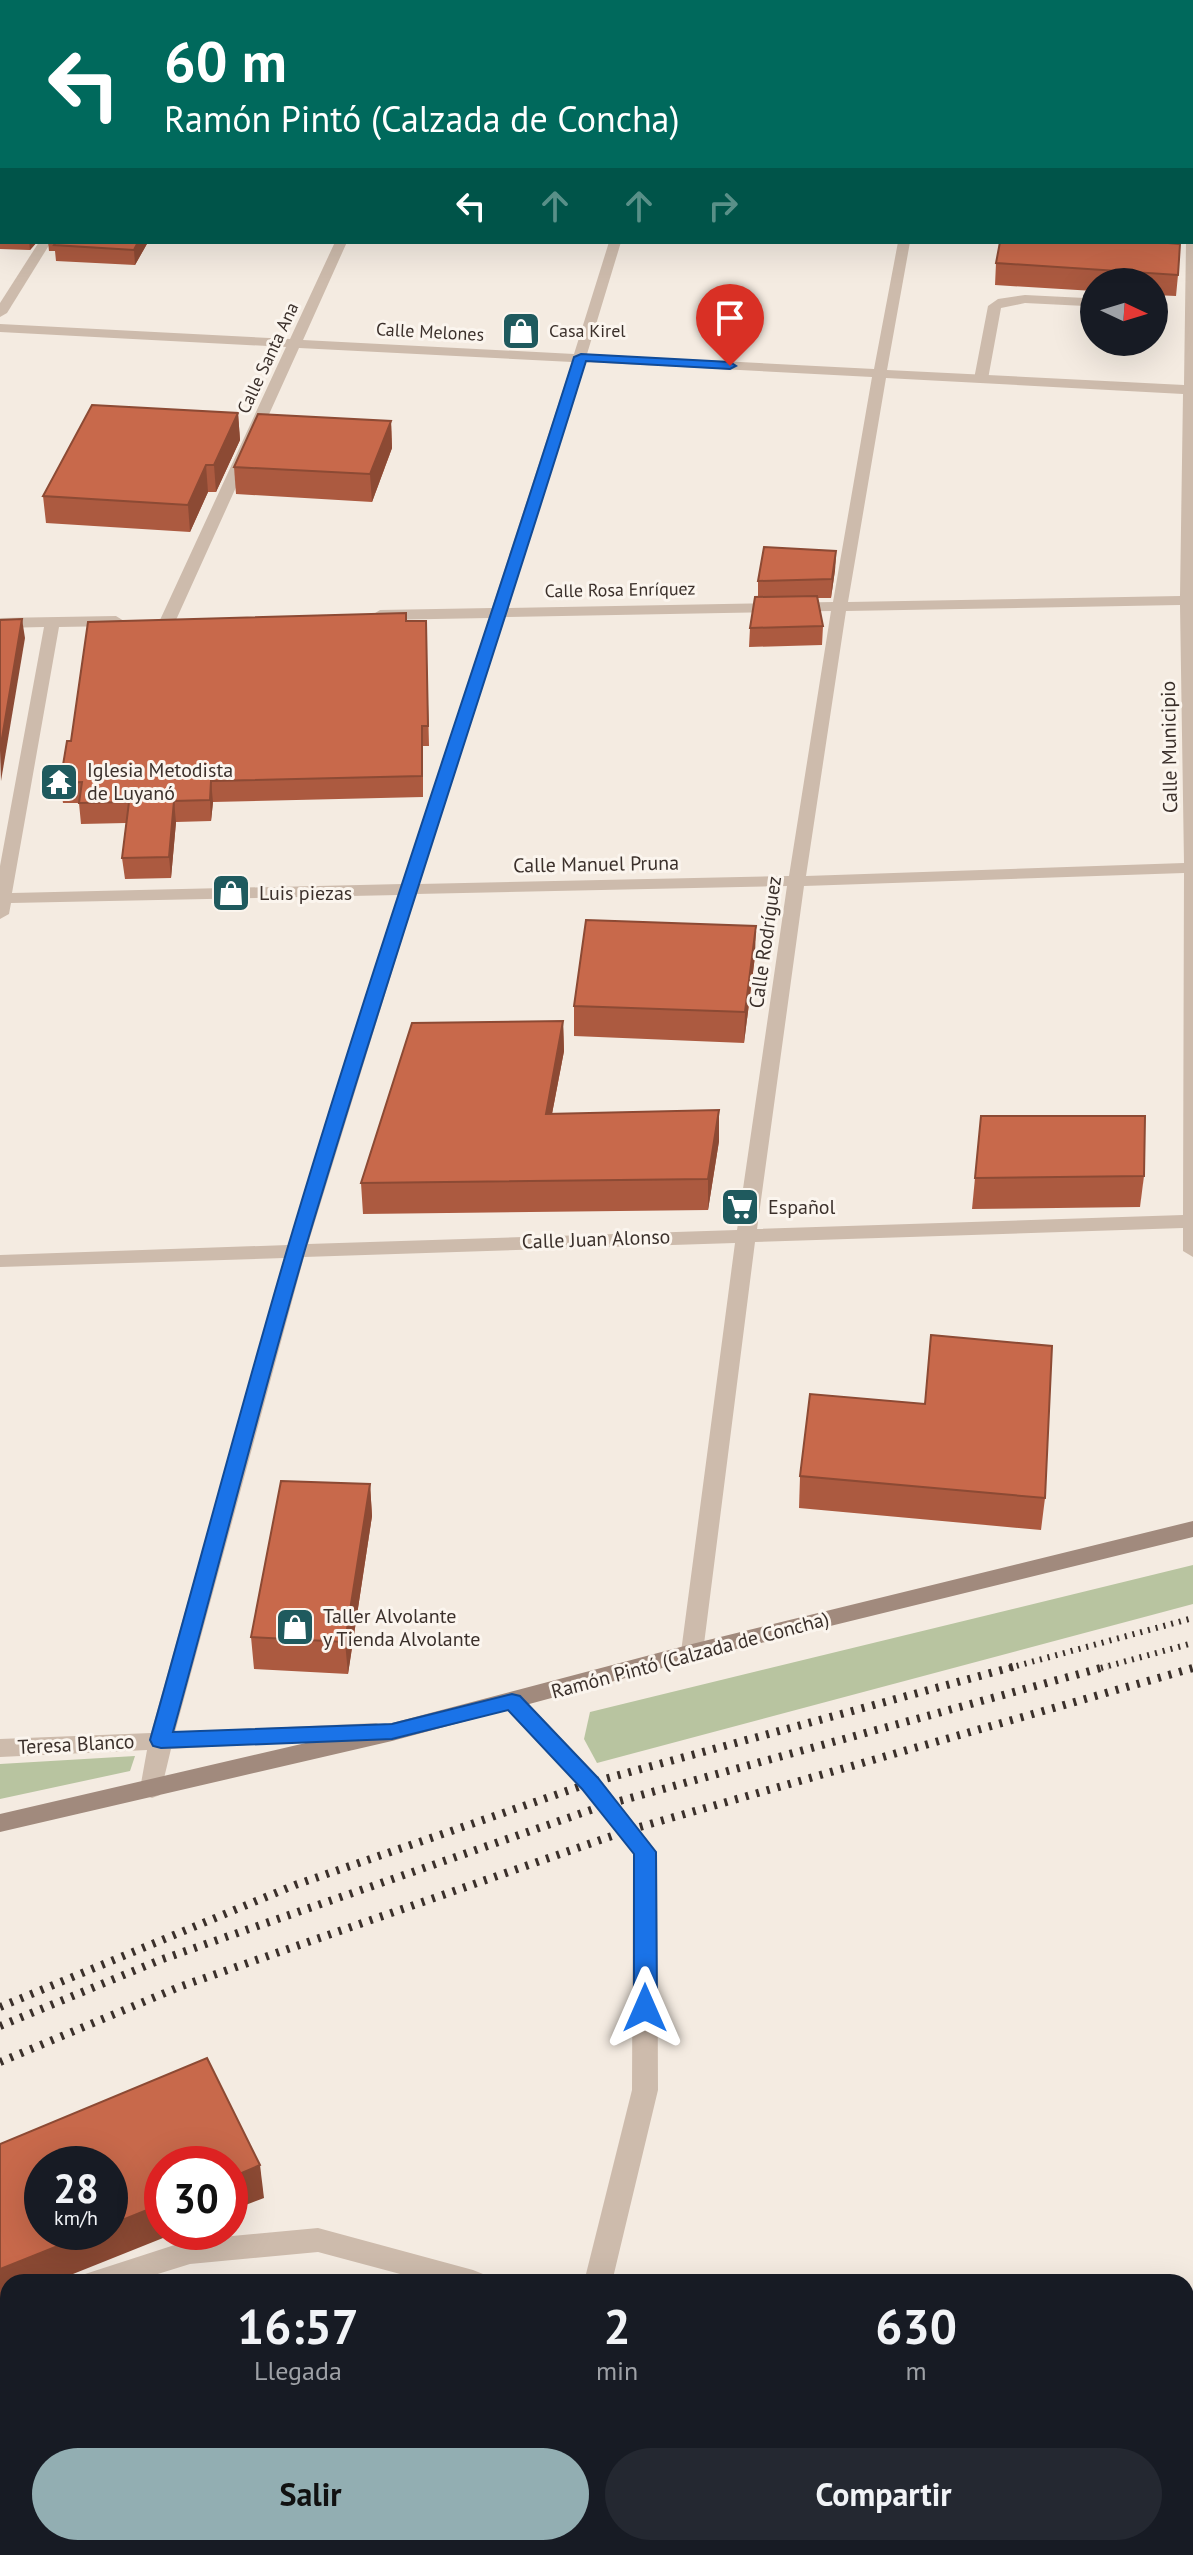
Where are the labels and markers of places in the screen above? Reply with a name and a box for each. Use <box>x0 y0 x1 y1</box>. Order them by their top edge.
pin <box>696 284 764 366</box>
shop icon: Casa Kirel <box>500 310 542 352</box>
place label: Casa Kirel <box>549 319 626 342</box>
place label: Iglesia Metodista de Luyanó <box>87 757 233 806</box>
temple icon: Iglesia Metodista de Luyanó <box>38 761 80 803</box>
shop icon: Luis piezas <box>210 872 252 914</box>
place label: Luis piezas <box>259 880 352 906</box>
supermarket icon: Español <box>719 1186 761 1228</box>
place label: Español <box>768 1194 836 1220</box>
place label: Taller Alvolante y Tienda Alvolante <box>323 1603 480 1652</box>
shop icon: Taller Alvolante y Tienda Alvolante <box>274 1606 316 1648</box>

